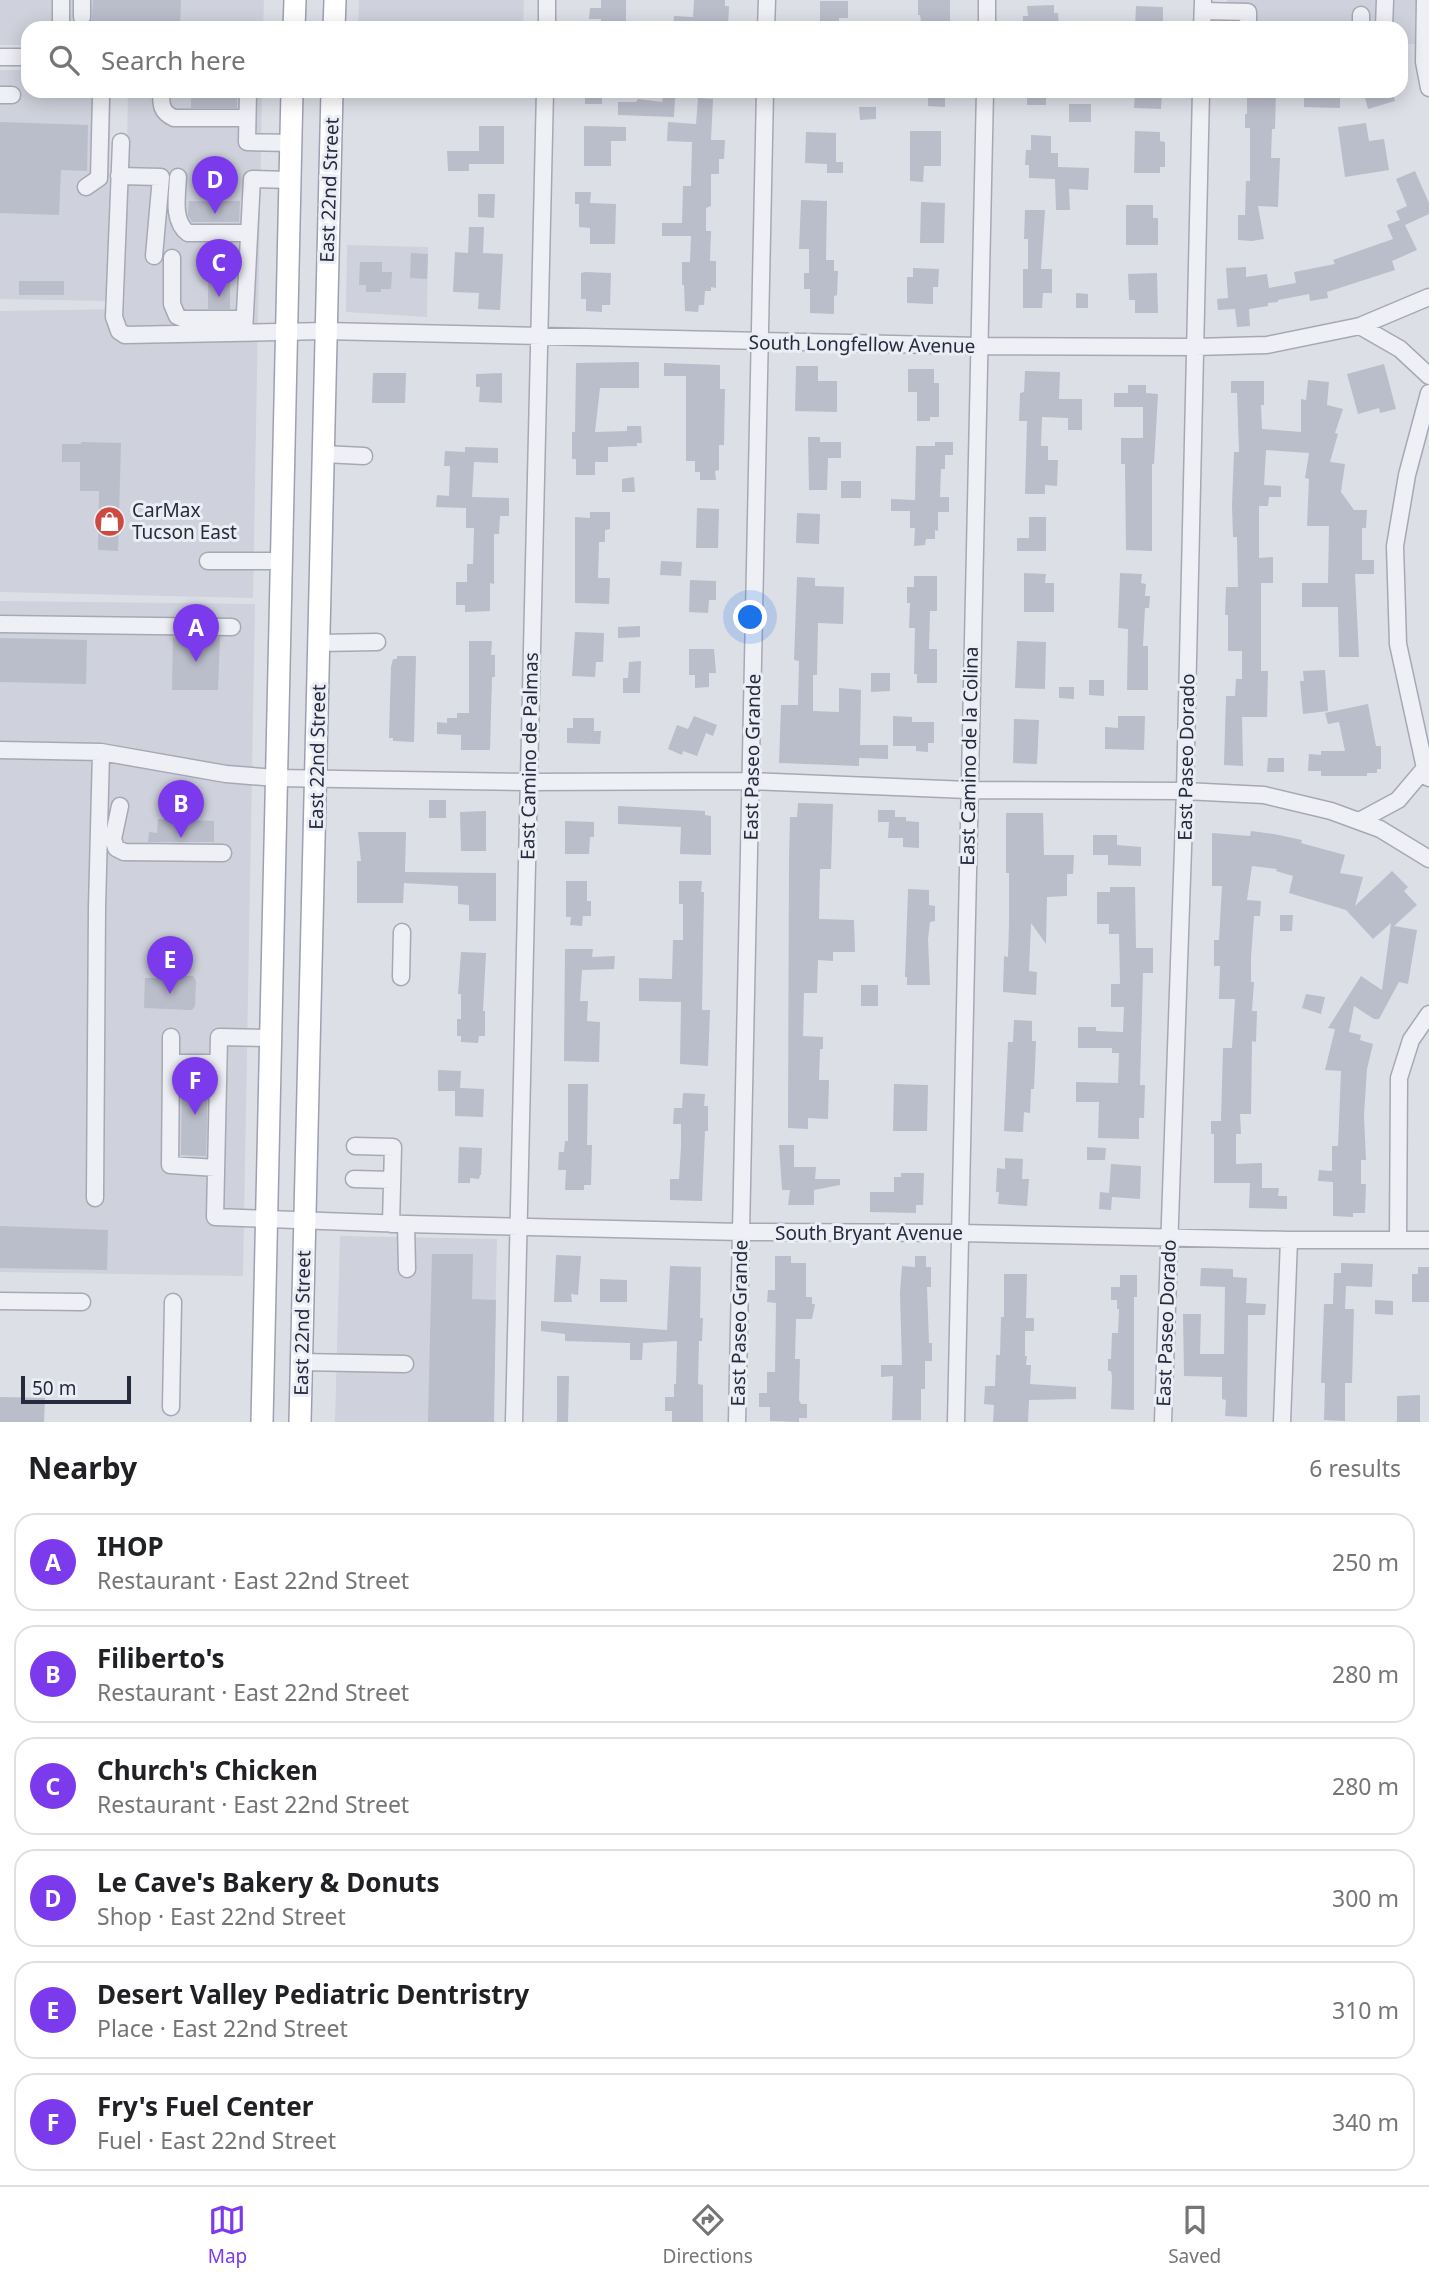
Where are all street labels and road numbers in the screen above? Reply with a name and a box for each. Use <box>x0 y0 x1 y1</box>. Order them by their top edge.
street label: East 22nd Street <box>313 117 345 263</box>
street label: South Longfellow Avenue <box>748 329 976 359</box>
street label: East Camino de la Colina <box>954 646 984 866</box>
street label: East Camino de Palmas <box>514 652 544 860</box>
street label: East Paseo Grande <box>738 673 766 841</box>
street label: East Paseo Dorado <box>1172 673 1200 841</box>
street label: East 22nd Street <box>303 684 331 830</box>
street label: South Bryant Avenue <box>775 1220 963 1246</box>
street label: East Paseo Grande <box>725 1239 753 1407</box>
street label: East Paseo Dorado <box>1150 1239 1182 1407</box>
street label: East 22nd Street <box>288 1250 316 1396</box>

